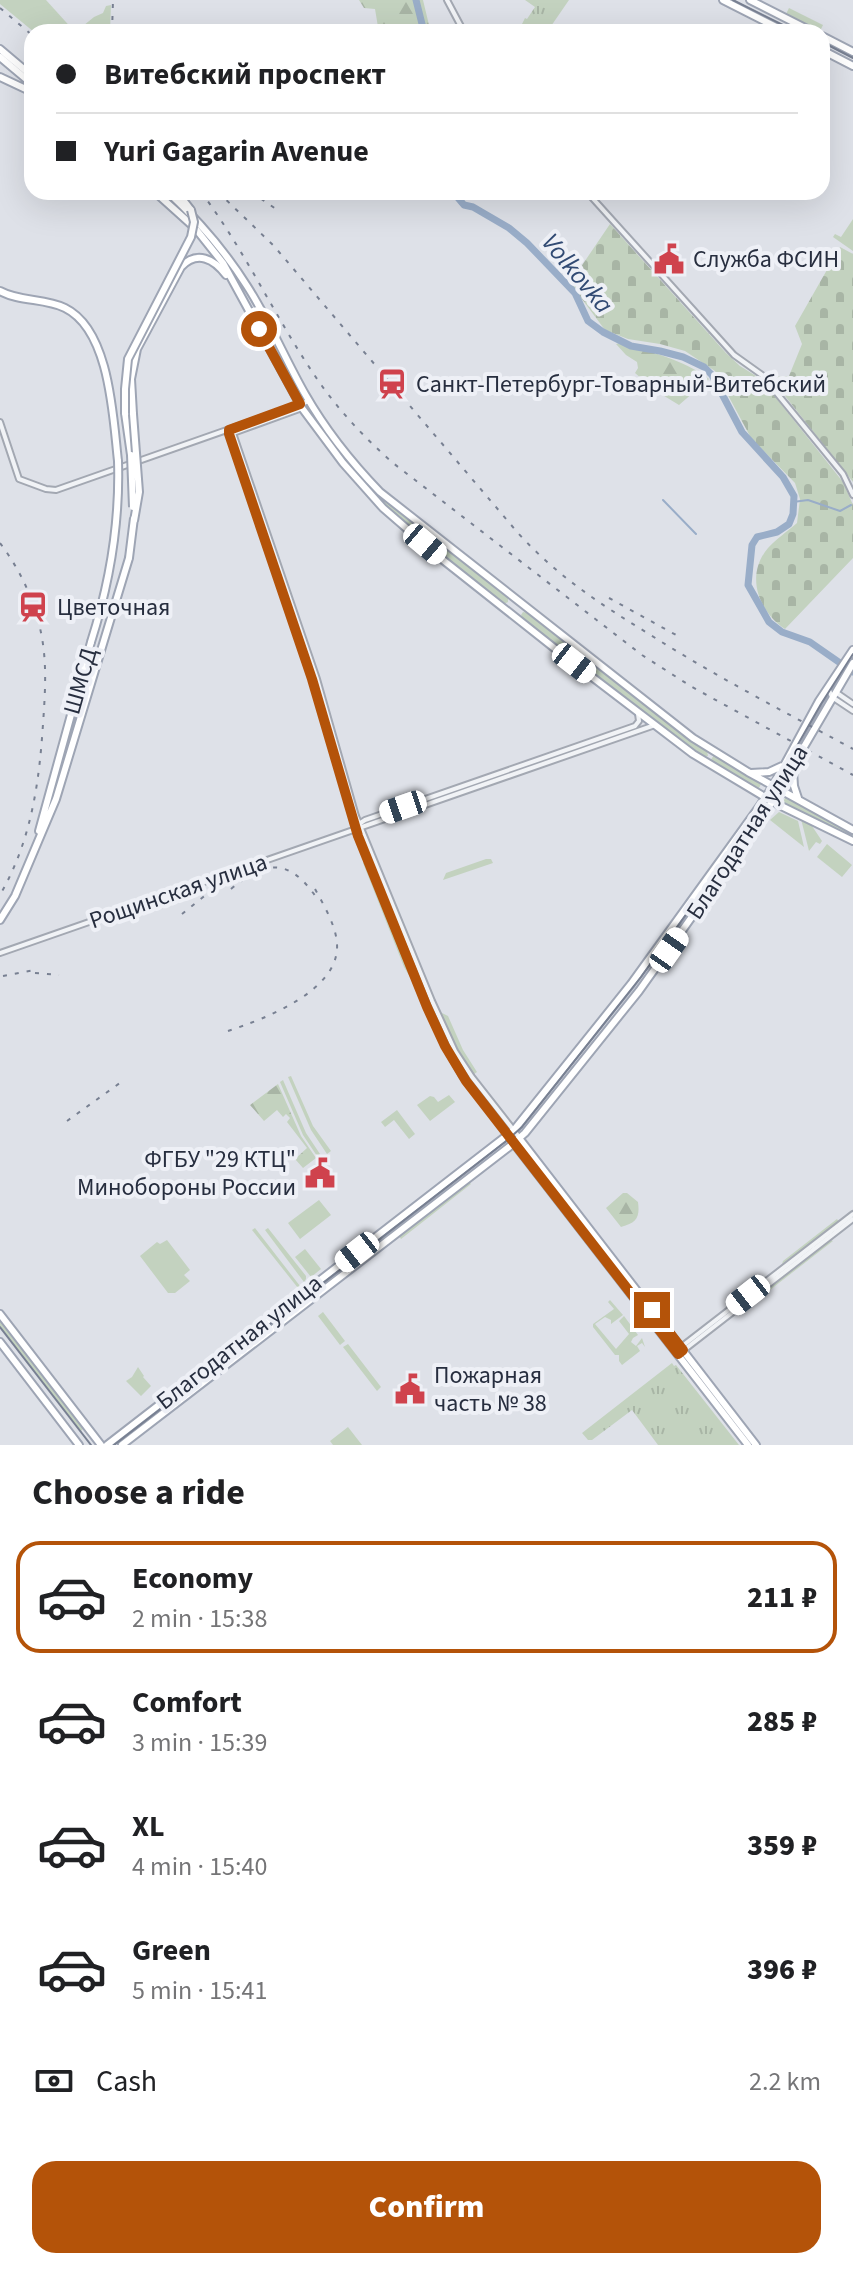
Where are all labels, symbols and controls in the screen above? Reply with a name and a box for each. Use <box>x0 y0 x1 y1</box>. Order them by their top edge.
text: Витебский проспект <box>104 53 386 96</box>
text: Yuri Gagarin Avenue <box>104 130 369 173</box>
water label: Volkovka <box>533 225 622 321</box>
public building icon: Служба ФСИН <box>652 242 686 276</box>
place label: Служба ФСИН <box>693 242 839 277</box>
route start <box>241 311 277 347</box>
station icon: Санкт-Петербург-Товарный-Витебский <box>375 367 409 401</box>
place label: Санкт-Петербург-Товарный-Витебский <box>416 367 826 402</box>
car <box>399 519 451 569</box>
station icon: Цветочная <box>16 590 50 624</box>
place label: Цветочная <box>57 590 170 625</box>
car <box>548 639 600 687</box>
street label: ШМСД <box>54 644 107 718</box>
street label: Благодатная улица <box>678 738 817 926</box>
car <box>376 788 430 826</box>
street label: Рощинская улица <box>84 845 272 938</box>
car <box>645 923 693 977</box>
place label: ФГБУ "29 КТЦ" Минобороны России <box>77 1142 296 1205</box>
public building icon: ФГБУ "29 КТЦ" Минобороны России <box>303 1156 337 1190</box>
car <box>331 1228 383 1276</box>
street label: Благодатная улица <box>149 1266 330 1418</box>
car <box>722 1271 774 1319</box>
route end <box>634 1292 670 1328</box>
place label: Пожарная часть № 38 <box>434 1358 547 1421</box>
public building icon: Пожарная часть № 38 <box>393 1372 427 1406</box>
text: Choose a ride <box>32 1467 245 1518</box>
text: Economy <box>132 1557 253 1600</box>
icon: car <box>36 1561 108 1633</box>
text: 211 ₽ <box>747 1576 817 1619</box>
text: 2 min · 15:38 <box>132 1600 267 1637</box>
text: Comfort <box>132 1681 242 1724</box>
icon: car <box>36 1685 108 1757</box>
text: 285 ₽ <box>747 1700 817 1743</box>
text: 3 min · 15:39 <box>132 1724 267 1761</box>
text: XL <box>132 1805 165 1848</box>
icon: car <box>36 1809 108 1881</box>
text: 359 ₽ <box>747 1824 817 1867</box>
text: 4 min · 15:40 <box>132 1848 267 1885</box>
text: Green <box>132 1929 211 1972</box>
icon: car <box>36 1933 108 2005</box>
text: 396 ₽ <box>747 1948 817 1991</box>
text: 5 min · 15:41 <box>132 1972 267 2009</box>
icon: cash <box>32 2059 76 2103</box>
text: Cash <box>96 2060 157 2103</box>
text: 2.2 km <box>749 2063 821 2100</box>
button: Confirm <box>32 2161 821 2253</box>

